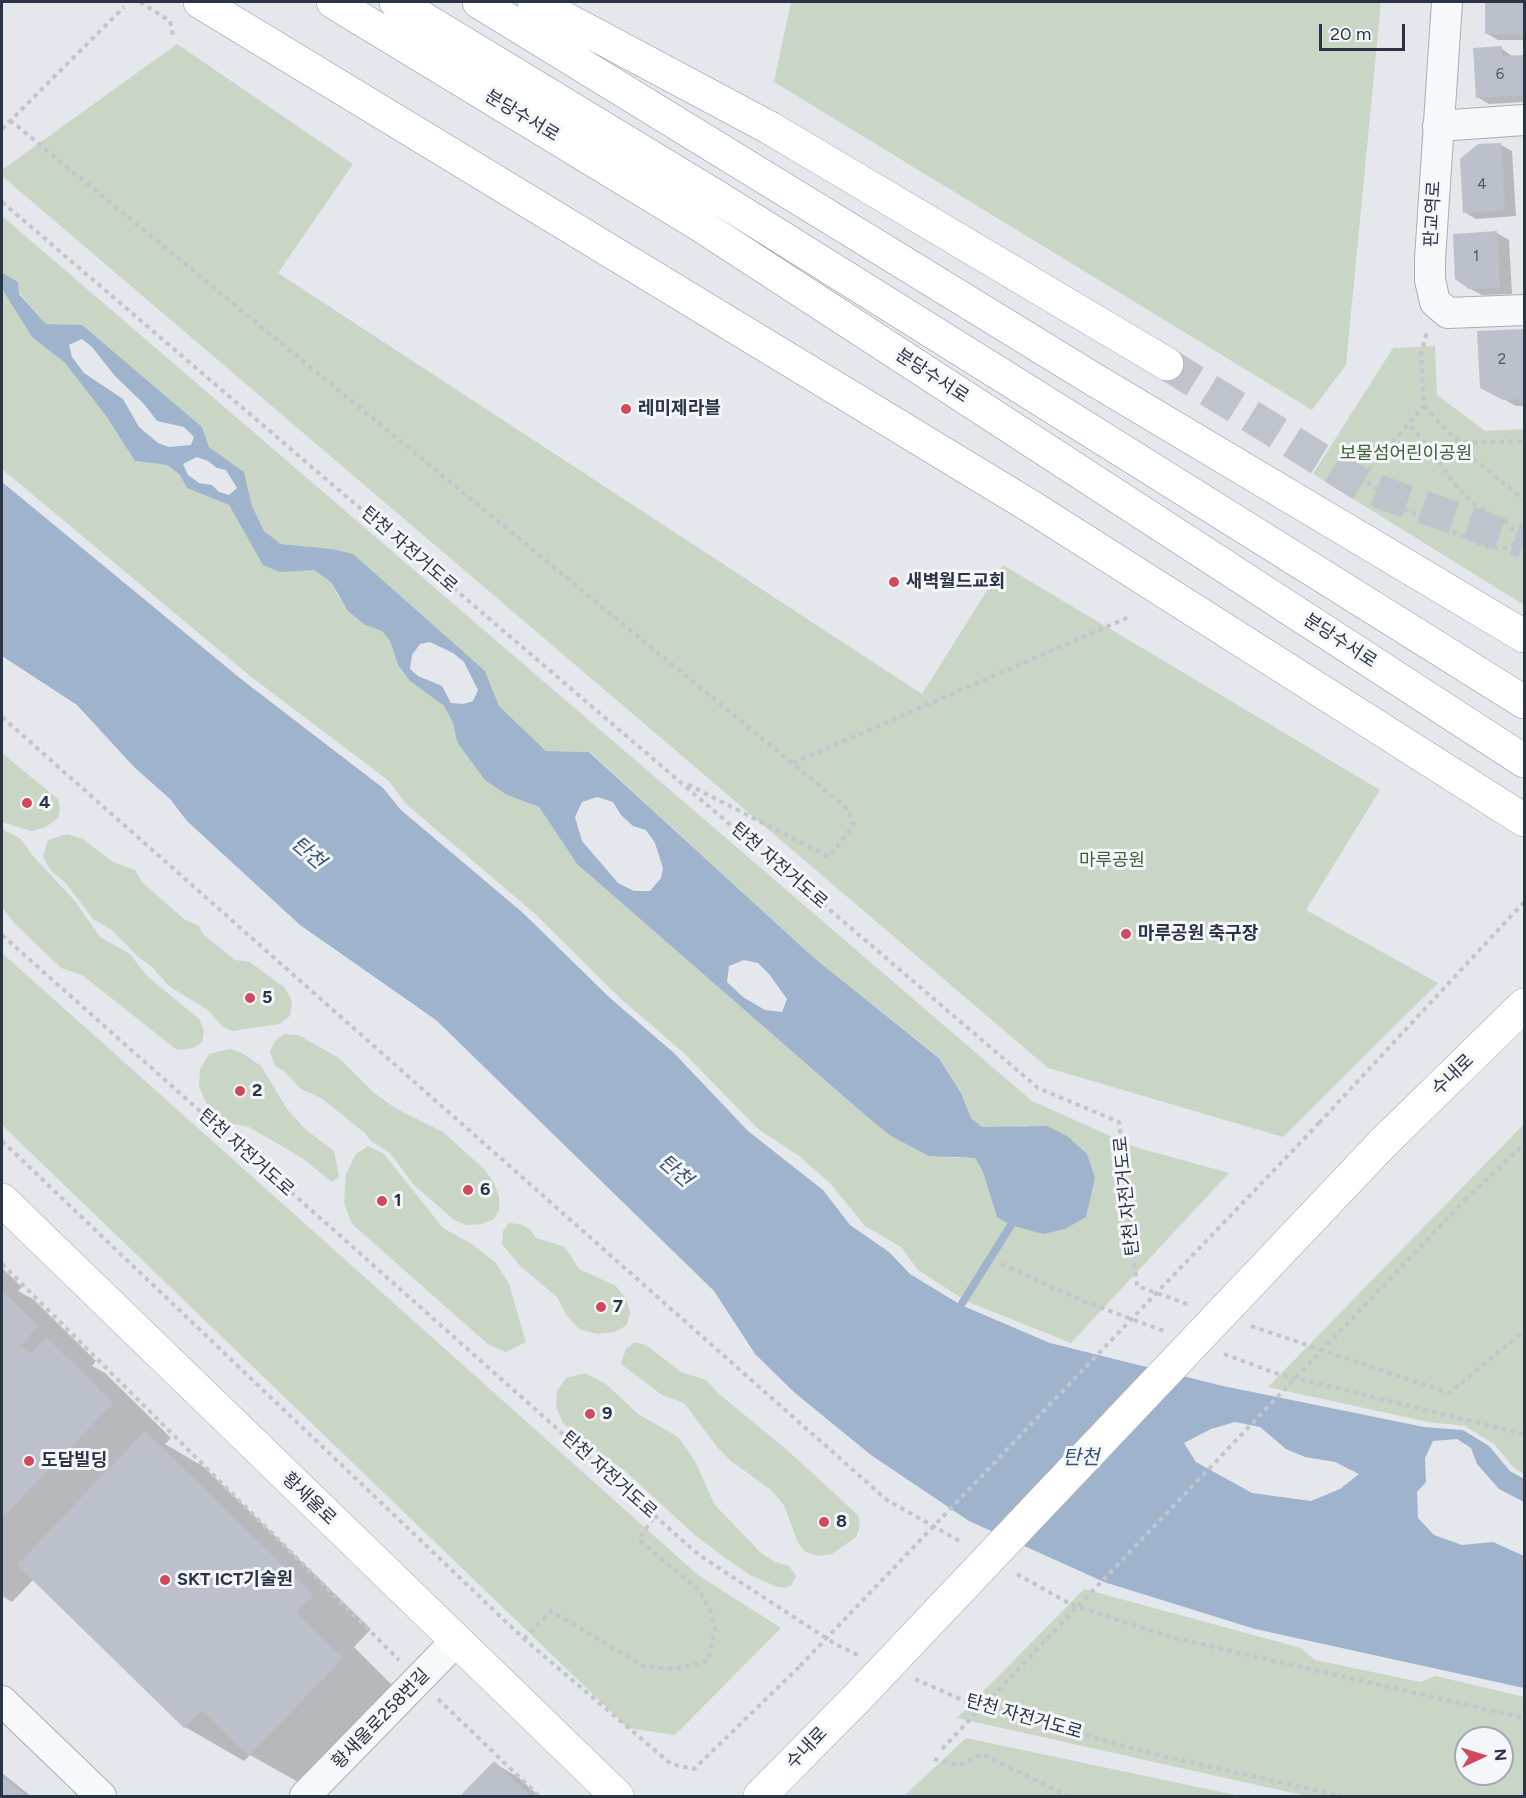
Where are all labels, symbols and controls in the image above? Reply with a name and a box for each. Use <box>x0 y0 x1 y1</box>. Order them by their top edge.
scale bar <box>1322 12 1408 50</box>
text: 20 m <box>1330 23 1371 45</box>
house number: 6 <box>1496 66 1504 84</box>
street label: 분당수서로 <box>481 85 563 147</box>
house number: 4 <box>1477 176 1487 194</box>
street label: 판교역로 <box>1420 180 1446 248</box>
house number: 1 <box>1473 248 1479 266</box>
street label: 분당수서로 <box>891 344 973 408</box>
house number: 2 <box>1498 351 1506 369</box>
place label: 레미제라블 <box>638 398 721 420</box>
marker: 레미제라블 <box>619 402 633 416</box>
park label: 보물섬어린이공원 <box>1340 443 1472 465</box>
street label: 탄천 자전거도로 <box>356 502 462 598</box>
place label: 새벽월드교회 <box>906 571 1005 593</box>
marker: 새벽월드교회 <box>887 575 901 589</box>
street label: 분당수서로 <box>1299 609 1381 673</box>
place label: 4 <box>39 792 50 814</box>
marker: 4 <box>20 796 34 810</box>
street label: 탄천 자전거도로 <box>726 818 832 914</box>
water label: 탄천 <box>286 832 330 874</box>
park label: 마루공원 <box>1079 850 1145 872</box>
place label: 마루공원 축구장 <box>1138 923 1258 945</box>
marker: 마루공원 축구장 <box>1119 927 1133 941</box>
place label: 5 <box>262 987 272 1009</box>
marker: 5 <box>243 991 257 1005</box>
street label: 수내로 <box>1428 1050 1478 1100</box>
place label: 2 <box>252 1080 262 1102</box>
marker: 2 <box>233 1084 247 1098</box>
street label: 탄천 자전거도로 <box>194 1105 298 1201</box>
street label: 탄천 자전거도로 <box>1110 1135 1144 1257</box>
water label: 탄천 <box>653 1150 697 1192</box>
place label: 6 <box>480 1179 490 1201</box>
marker: 6 <box>461 1183 475 1197</box>
place label: 1 <box>394 1190 402 1212</box>
marker: 1 <box>375 1194 389 1208</box>
place label: 7 <box>613 1296 623 1318</box>
marker: 7 <box>594 1300 608 1314</box>
place label: 9 <box>602 1403 612 1425</box>
marker: 9 <box>583 1407 597 1421</box>
street label: 탄천 자전거도로 <box>557 1427 661 1523</box>
water label: 탄천 <box>1063 1446 1099 1470</box>
place label: 도담빌딩 <box>41 1450 107 1472</box>
marker: 도담빌딩 <box>22 1454 36 1468</box>
street label: 황새울로 <box>278 1468 340 1530</box>
place label: 8 <box>836 1511 847 1533</box>
marker: 8 <box>817 1515 831 1529</box>
place label: SKT ICT기술원 <box>177 1569 293 1591</box>
marker: SKT ICT기술원 <box>158 1573 172 1587</box>
street label: 황새울로258번길 <box>328 1664 434 1774</box>
street label: 탄천 자전거도로 <box>963 1690 1085 1744</box>
street label: 수내로 <box>782 1723 832 1773</box>
north arrow <box>1454 1726 1514 1786</box>
text: N <box>1491 1748 1510 1762</box>

